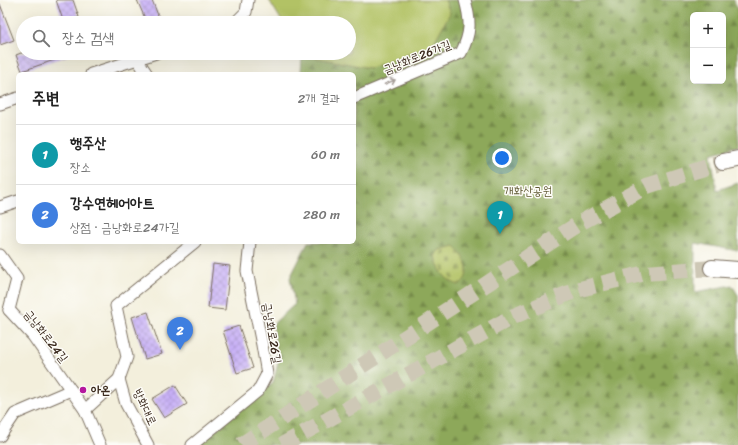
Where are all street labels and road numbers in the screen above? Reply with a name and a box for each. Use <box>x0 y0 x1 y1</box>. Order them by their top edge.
street label: 금낭화로26가길 <box>380 33 455 81</box>
street label: 금낭화로26길 <box>256 301 288 366</box>
street label: 금낭화로24길 <box>18 305 74 368</box>
street label: 방화대로 <box>127 385 163 429</box>

